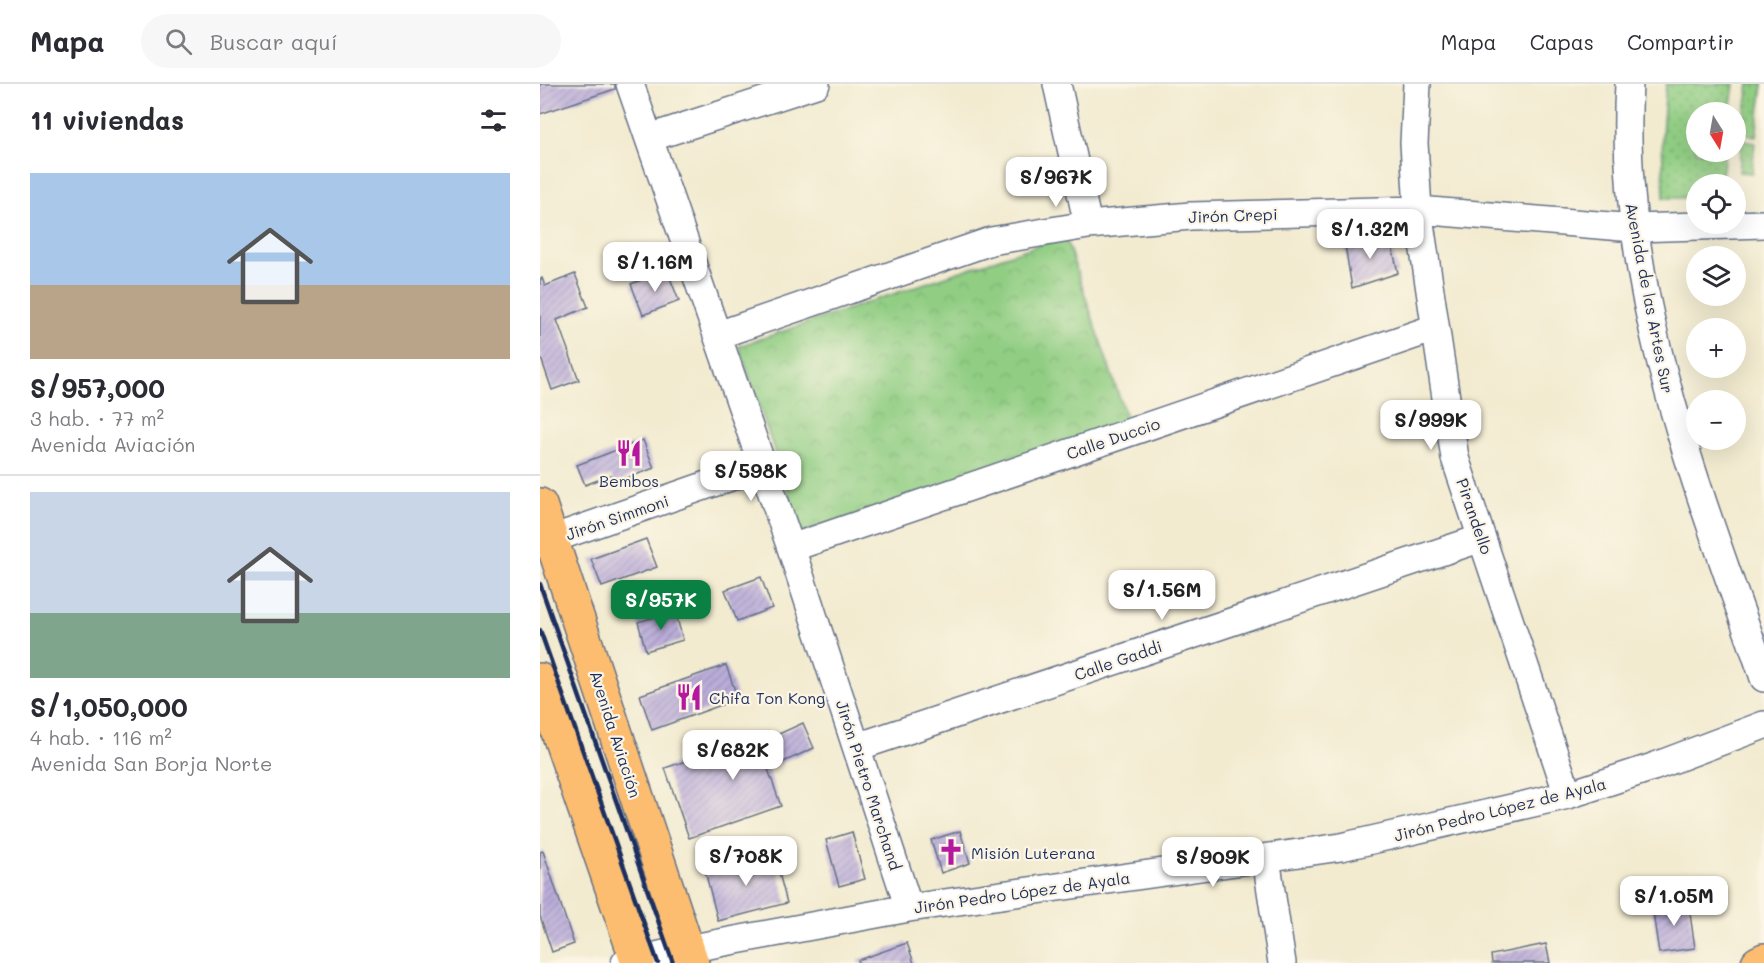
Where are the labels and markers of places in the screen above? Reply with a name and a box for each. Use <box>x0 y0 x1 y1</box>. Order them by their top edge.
pin: S/967K <box>1007 157 1105 208</box>
pin: S/1.32M <box>1315 209 1425 260</box>
pin: S/1.16M <box>600 242 710 293</box>
pin: S/999K <box>1382 400 1480 451</box>
restaurant icon: Bembos <box>614 438 644 468</box>
pin: S/598K <box>702 451 800 502</box>
place label: Bembos <box>599 470 659 491</box>
pin: S/1.56M <box>1107 570 1217 621</box>
pin: S/957K <box>612 580 710 631</box>
restaurant icon: Chifa Ton Kong <box>674 682 704 712</box>
place label: Chifa Ton Kong <box>709 687 825 708</box>
pin: S/682K <box>684 730 782 781</box>
pin: S/708K <box>697 836 795 887</box>
church icon: Misión Luterana <box>936 837 966 867</box>
pin: S/909K <box>1164 837 1262 888</box>
place label: Misión Luterana <box>971 842 1096 863</box>
pin: S/1.05M <box>1619 876 1729 927</box>

